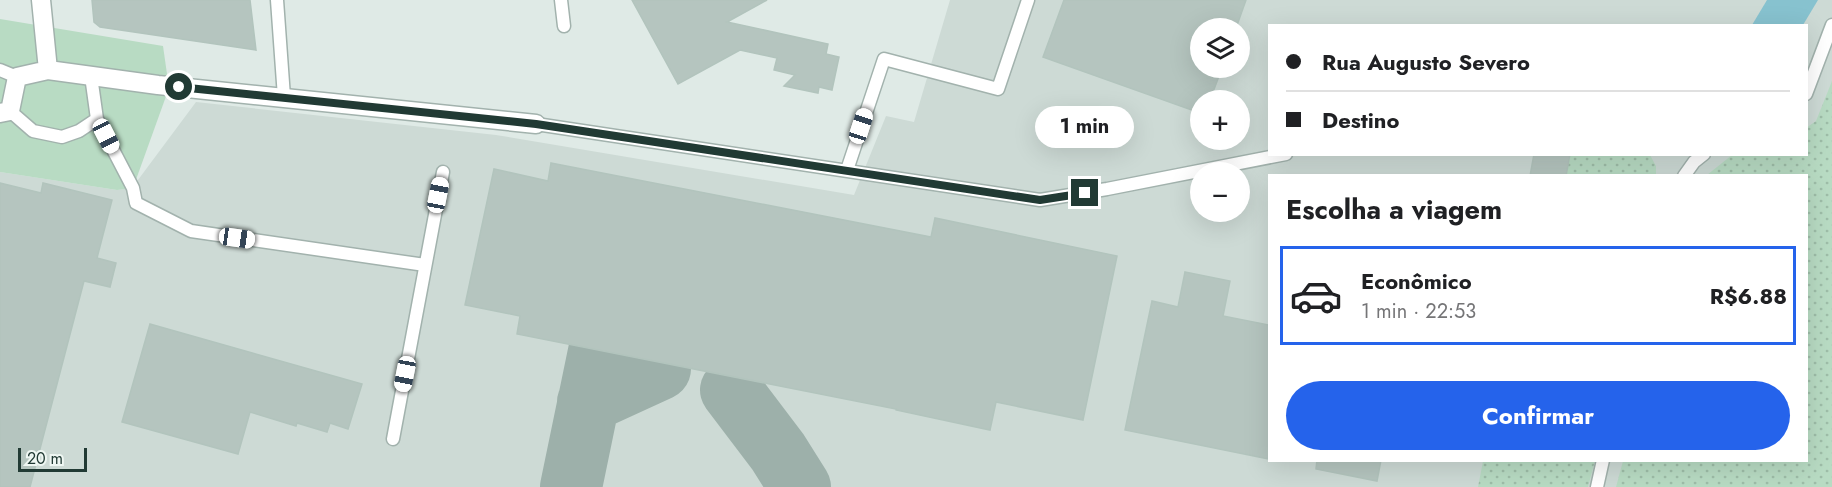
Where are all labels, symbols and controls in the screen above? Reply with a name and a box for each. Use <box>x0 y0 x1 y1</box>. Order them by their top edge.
map controls <box>1190 18 1250 222</box>
button: layers <box>1190 18 1250 78</box>
text: Rua Augusto Severo <box>1322 46 1530 78</box>
route start <box>165 73 192 100</box>
button: + <box>1190 90 1250 150</box>
text: Destino <box>1322 104 1399 136</box>
car <box>847 106 875 146</box>
callout: 1 min <box>1036 106 1134 148</box>
text: 1 min <box>1060 112 1109 141</box>
car <box>90 116 122 156</box>
button: − <box>1190 162 1250 222</box>
car <box>426 176 450 214</box>
route end <box>1071 179 1098 206</box>
text: Escolha a viagem <box>1286 190 1502 229</box>
car <box>218 227 256 249</box>
text: Econômico <box>1361 265 1472 297</box>
icon: car <box>1289 269 1343 323</box>
text: R$6.88 <box>1710 280 1787 312</box>
text: 1 min · 22:53 <box>1361 297 1476 326</box>
car <box>393 355 417 393</box>
button: Confirmar <box>1286 381 1790 450</box>
scale bar <box>18 445 87 472</box>
text: 20 m <box>27 447 63 470</box>

